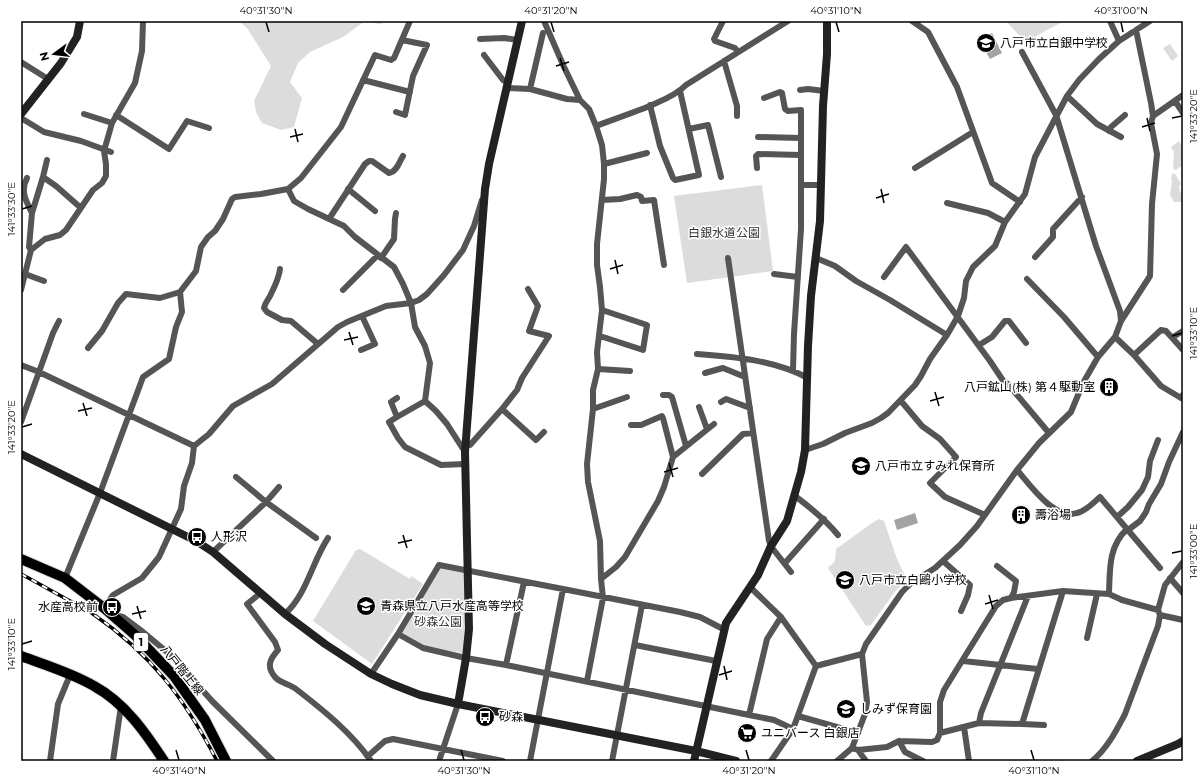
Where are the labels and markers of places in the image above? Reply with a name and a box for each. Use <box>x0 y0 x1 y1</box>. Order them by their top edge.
school or university icon: 八戸市立白銀中学校 <box>975 32 997 54</box>
place label: 八戸市立白銀中学校 <box>1000 35 1108 50</box>
building icon: 八戸鉱山(株) 第４駆動室 <box>1098 376 1120 398</box>
place label: 八戸鉱山(株) 第４駆動室 <box>964 379 1095 394</box>
school or university icon: 八戸市立すみれ保育所 <box>850 455 872 477</box>
place label: 八戸市立すみれ保育所 <box>875 458 995 473</box>
building icon: 壽浴場 <box>1010 504 1032 526</box>
place label: 壽浴場 <box>1035 507 1071 522</box>
bus stop icon: 人形沢 <box>186 526 208 548</box>
place label: 人形沢 <box>211 529 247 544</box>
school or university icon: 八戸市立白鷗小学校 <box>834 569 856 591</box>
place label: 八戸市立白鷗小学校 <box>859 572 967 587</box>
school or university icon: 青森県立八戸水産高等学校 <box>355 595 377 617</box>
bus stop icon: 水産高校前 <box>101 596 123 618</box>
place label: 青森県立八戸水産高等学校 <box>380 598 524 613</box>
place label: 水産高校前 <box>38 599 98 614</box>
school or university icon: しみず保育園 <box>835 698 857 720</box>
place label: しみず保育園 <box>860 701 932 716</box>
bus stop icon: 砂森 <box>474 706 496 728</box>
place label: 砂森 <box>499 709 523 724</box>
supermarket icon: ユニバース 白銀店 <box>736 722 758 744</box>
place label: ユニバース 白銀店 <box>761 725 860 740</box>

